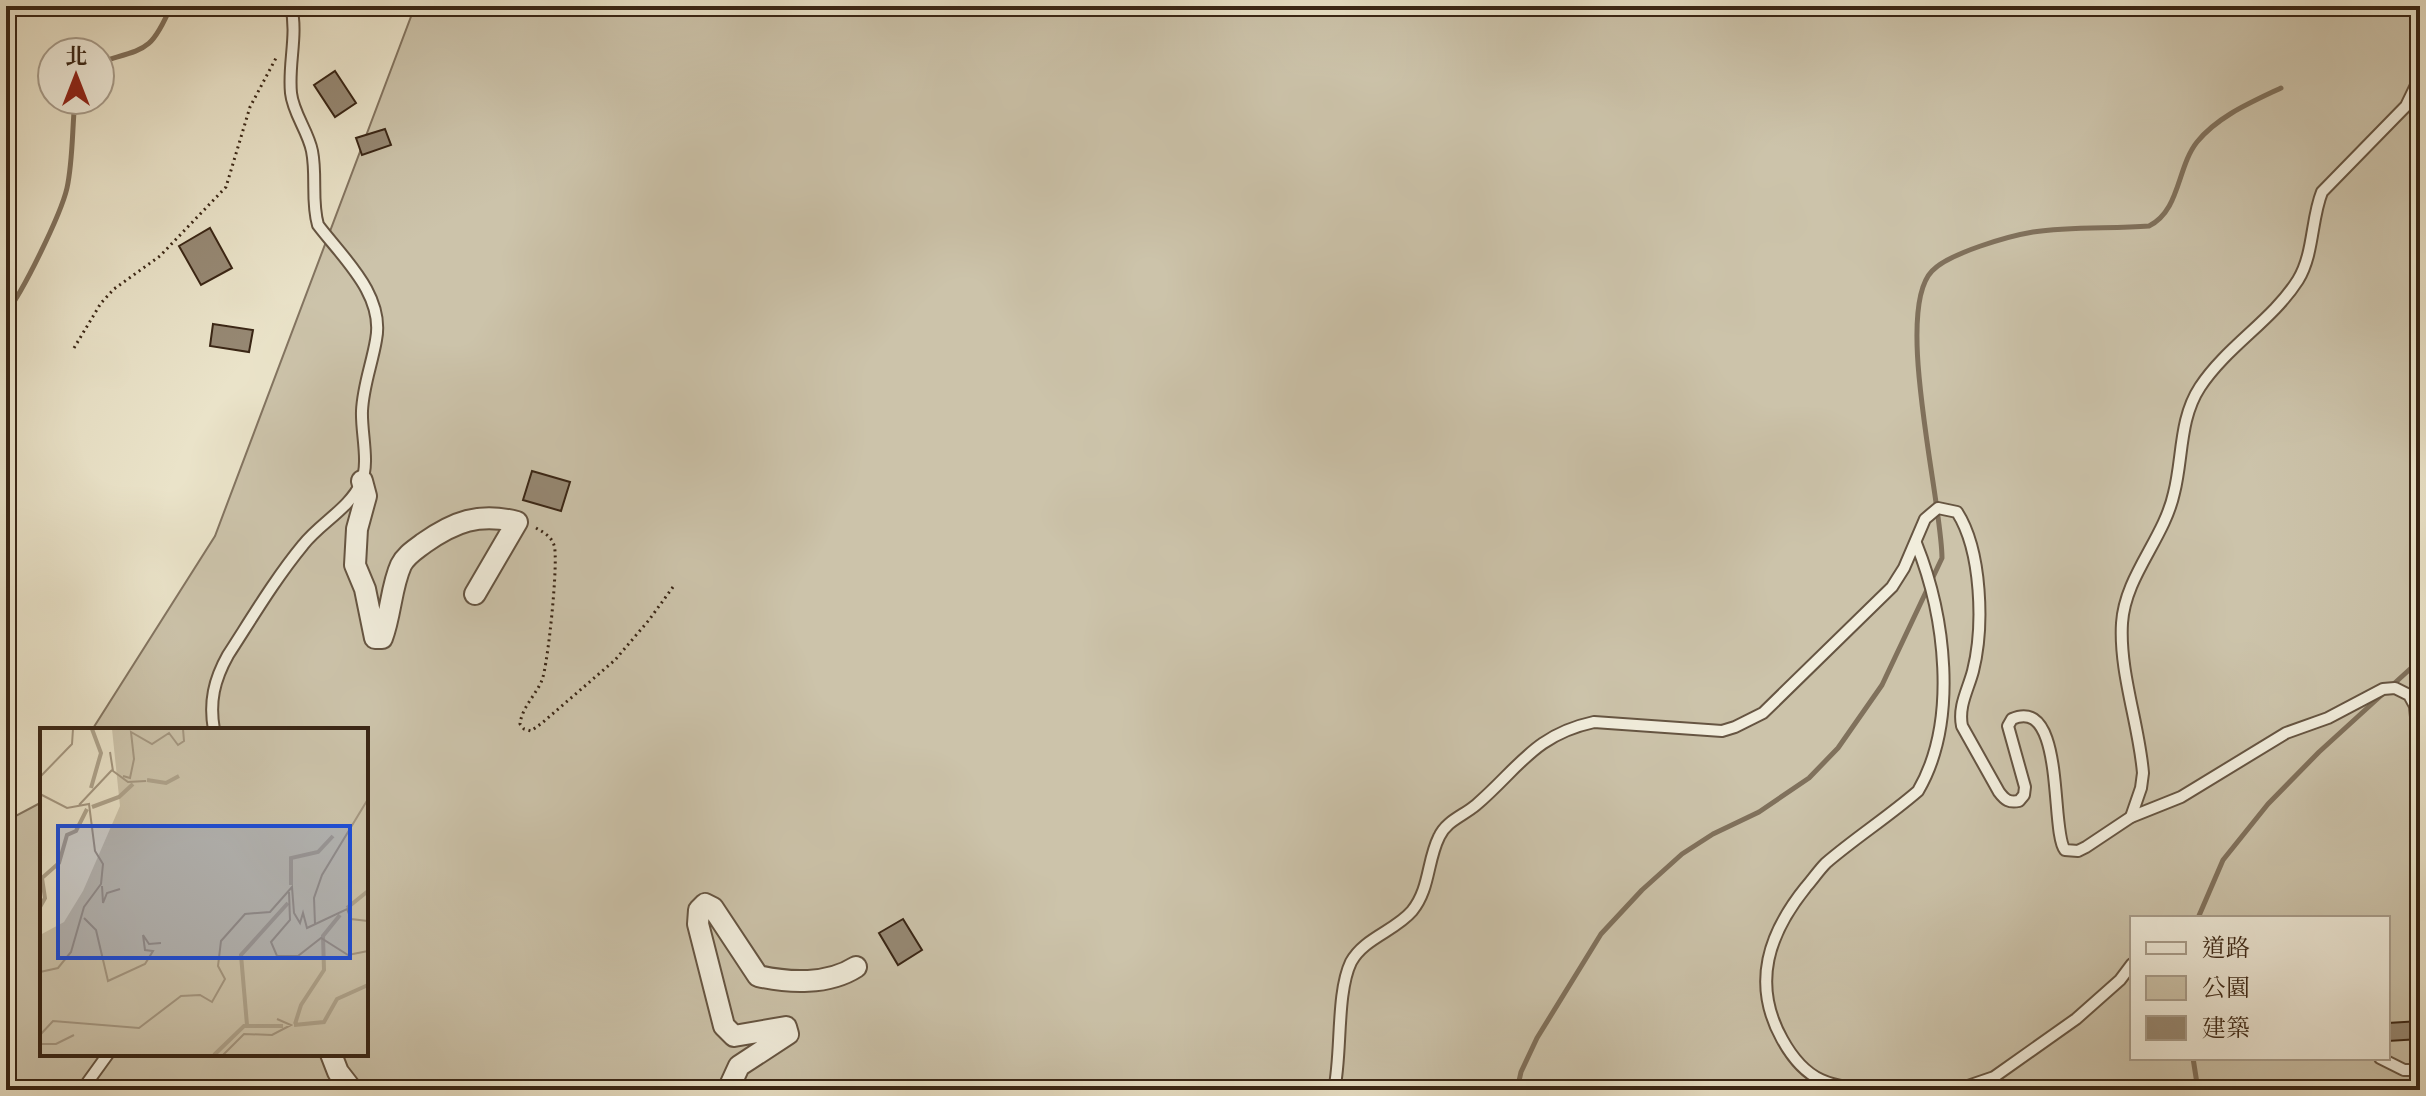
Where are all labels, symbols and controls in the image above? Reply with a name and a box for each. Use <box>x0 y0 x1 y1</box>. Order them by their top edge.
north arrow <box>36 36 116 116</box>
text: 北 <box>65 43 87 75</box>
inset map <box>40 728 368 1056</box>
legend <box>2130 916 2390 1060</box>
text: 道路 <box>2202 933 2250 967</box>
text: 公園 <box>2202 973 2250 1007</box>
text: 建築 <box>2202 1013 2250 1047</box>

